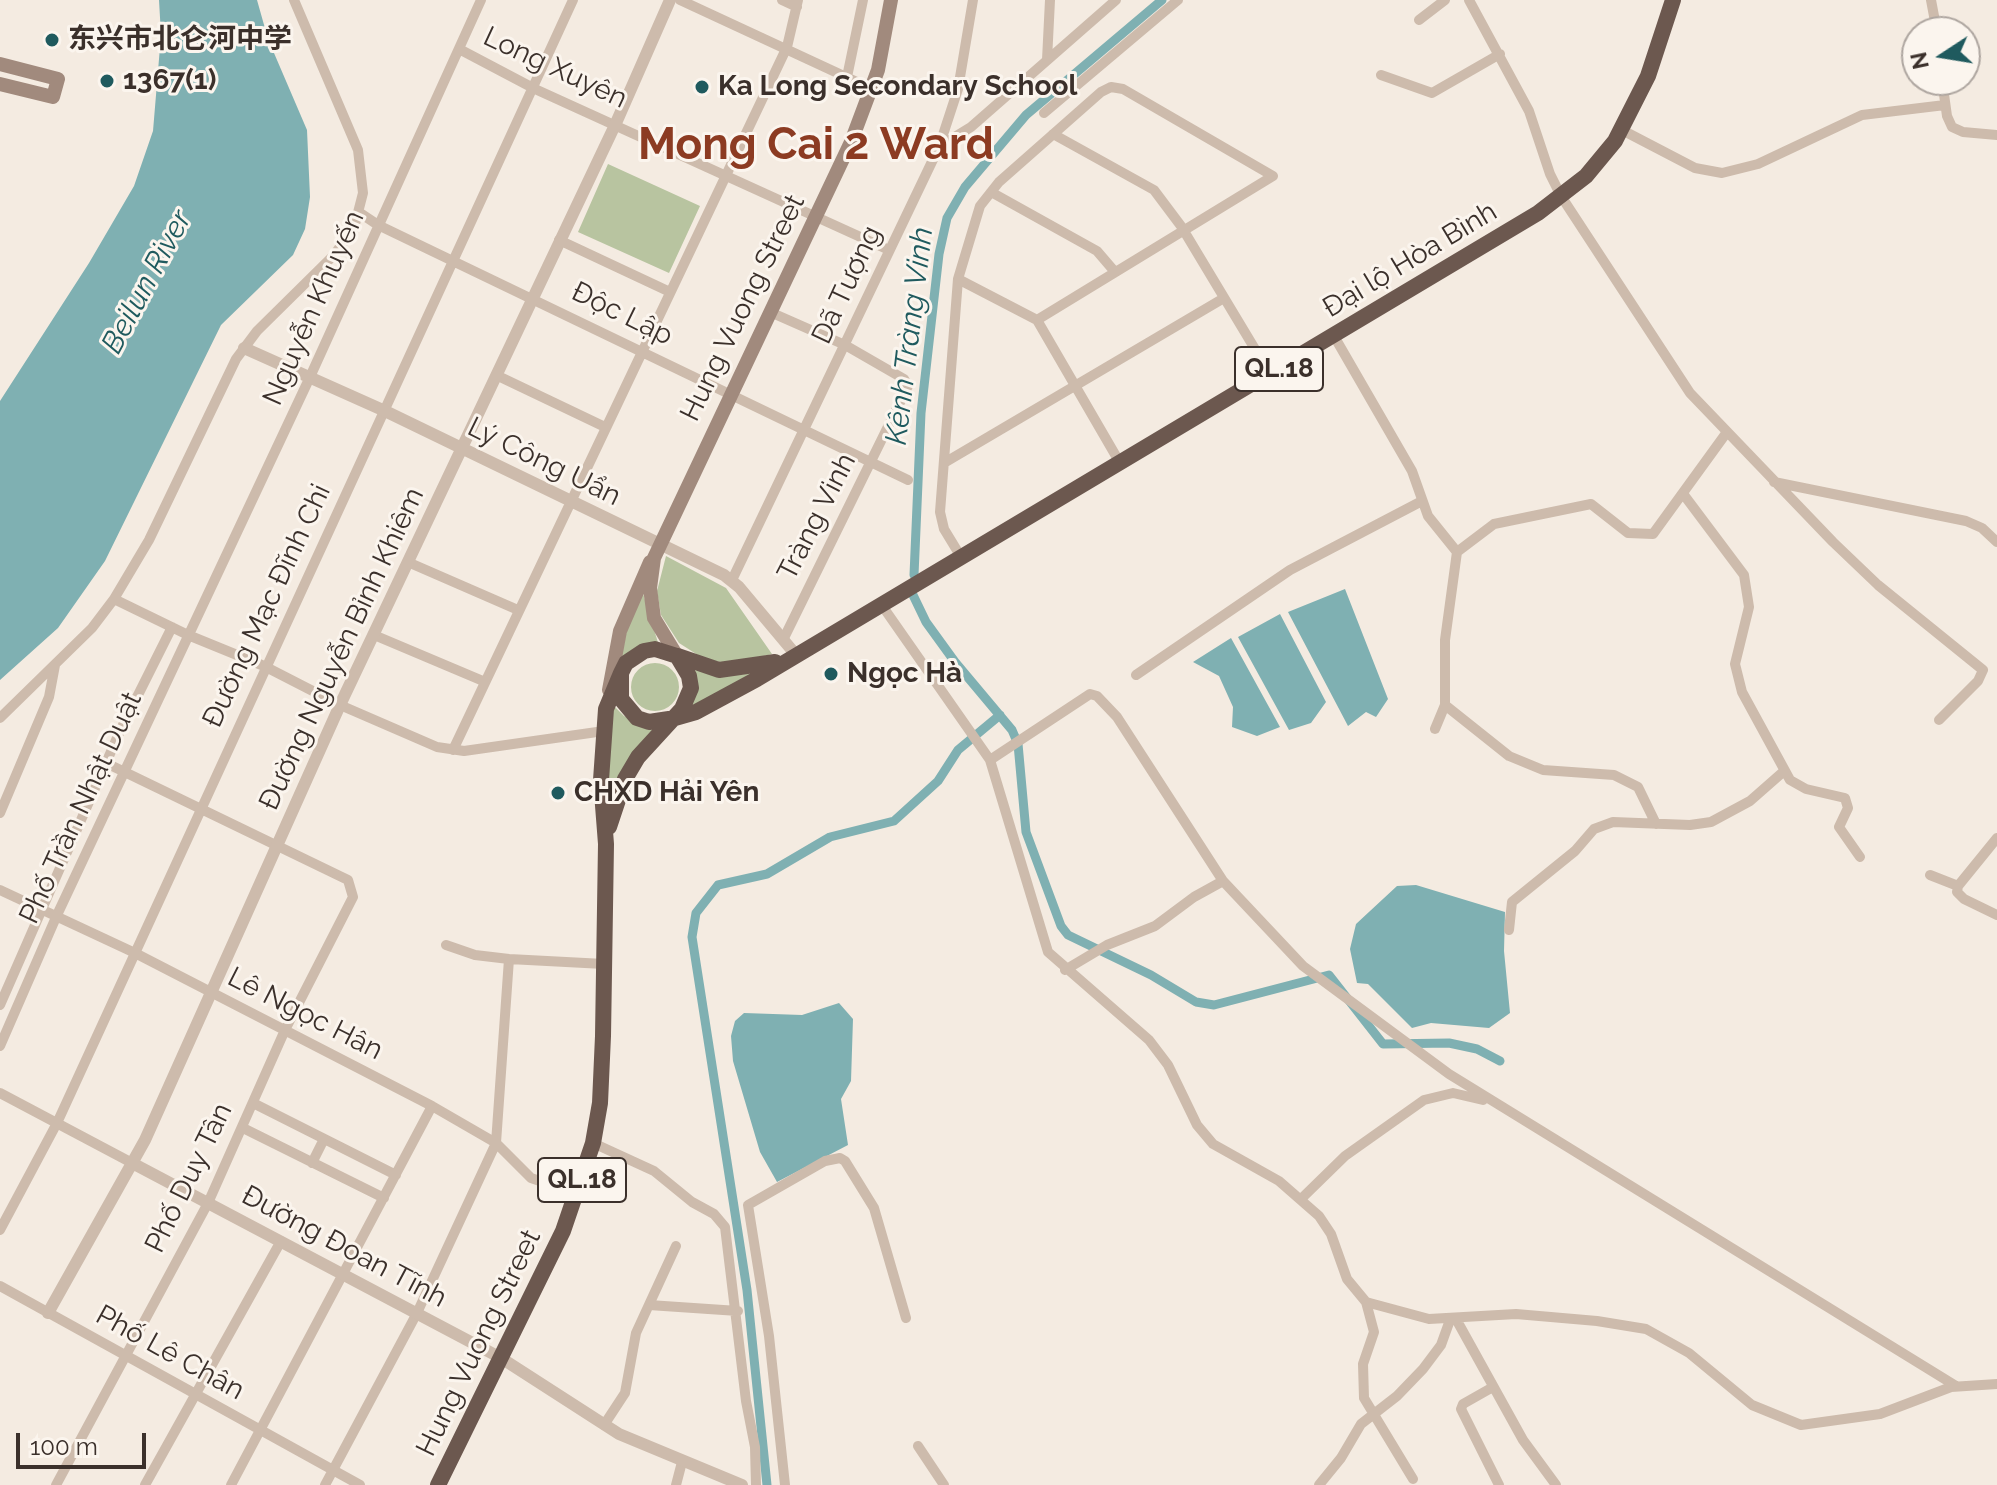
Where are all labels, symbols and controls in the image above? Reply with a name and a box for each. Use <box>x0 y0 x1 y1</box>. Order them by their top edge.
north arrow <box>1901 16 1981 96</box>
street label: Long Xuyên <box>478 20 632 116</box>
place label: 东兴市北仑河中学 <box>68 23 292 57</box>
marker: 东兴市北仑河中学 <box>43 31 61 49</box>
text: N <box>1905 50 1934 71</box>
place label: 1367(1) <box>123 64 216 98</box>
place label: Ka Long Secondary School <box>718 70 1077 104</box>
marker: 1367(1) <box>98 72 116 90</box>
marker: Ka Long Secondary School <box>693 78 711 96</box>
district label: Mong Cai 2 Ward <box>638 120 994 172</box>
street label: Hung Vuong Street <box>674 189 812 427</box>
street label: Đại lộ Hòa Bình <box>1317 195 1503 325</box>
water label: Beilun River <box>94 204 200 360</box>
street label: Nguyễn Khuyến <box>256 206 372 410</box>
street label: Dã Tượng <box>805 221 889 349</box>
water label: Kênh Tràng Vinh <box>879 225 941 447</box>
street label: Độc Lập <box>566 275 678 353</box>
road number: QL.18 <box>1235 347 1323 391</box>
street label: Lý Công Uẩn <box>462 411 626 513</box>
street label: Tràng Vinh <box>771 448 863 586</box>
street label: Đường Mạc Đĩnh Chi <box>196 479 338 733</box>
street label: Đường Nguyễn Bỉnh Khiêm <box>252 482 432 816</box>
place label: Ngọc Hà <box>847 657 962 691</box>
marker: Ngọc Hà <box>822 665 840 683</box>
street label: Phố Trần Nhật Duật <box>13 687 149 929</box>
place label: CHXD Hải Yên <box>574 776 759 810</box>
marker: CHXD Hải Yên <box>549 784 567 802</box>
street label: Lê Ngọc Hân <box>222 961 388 1067</box>
street label: Phố Duy Tân <box>138 1098 240 1258</box>
road number: QL.18 <box>538 1158 626 1202</box>
street label: Đường Đoan Tĩnh <box>236 1179 452 1315</box>
street label: Hung Vuong Street <box>410 1224 548 1462</box>
street label: Phố Lê Chân <box>90 1298 250 1408</box>
scale bar <box>20 1417 150 1467</box>
text: 100 m <box>30 1432 98 1461</box>

